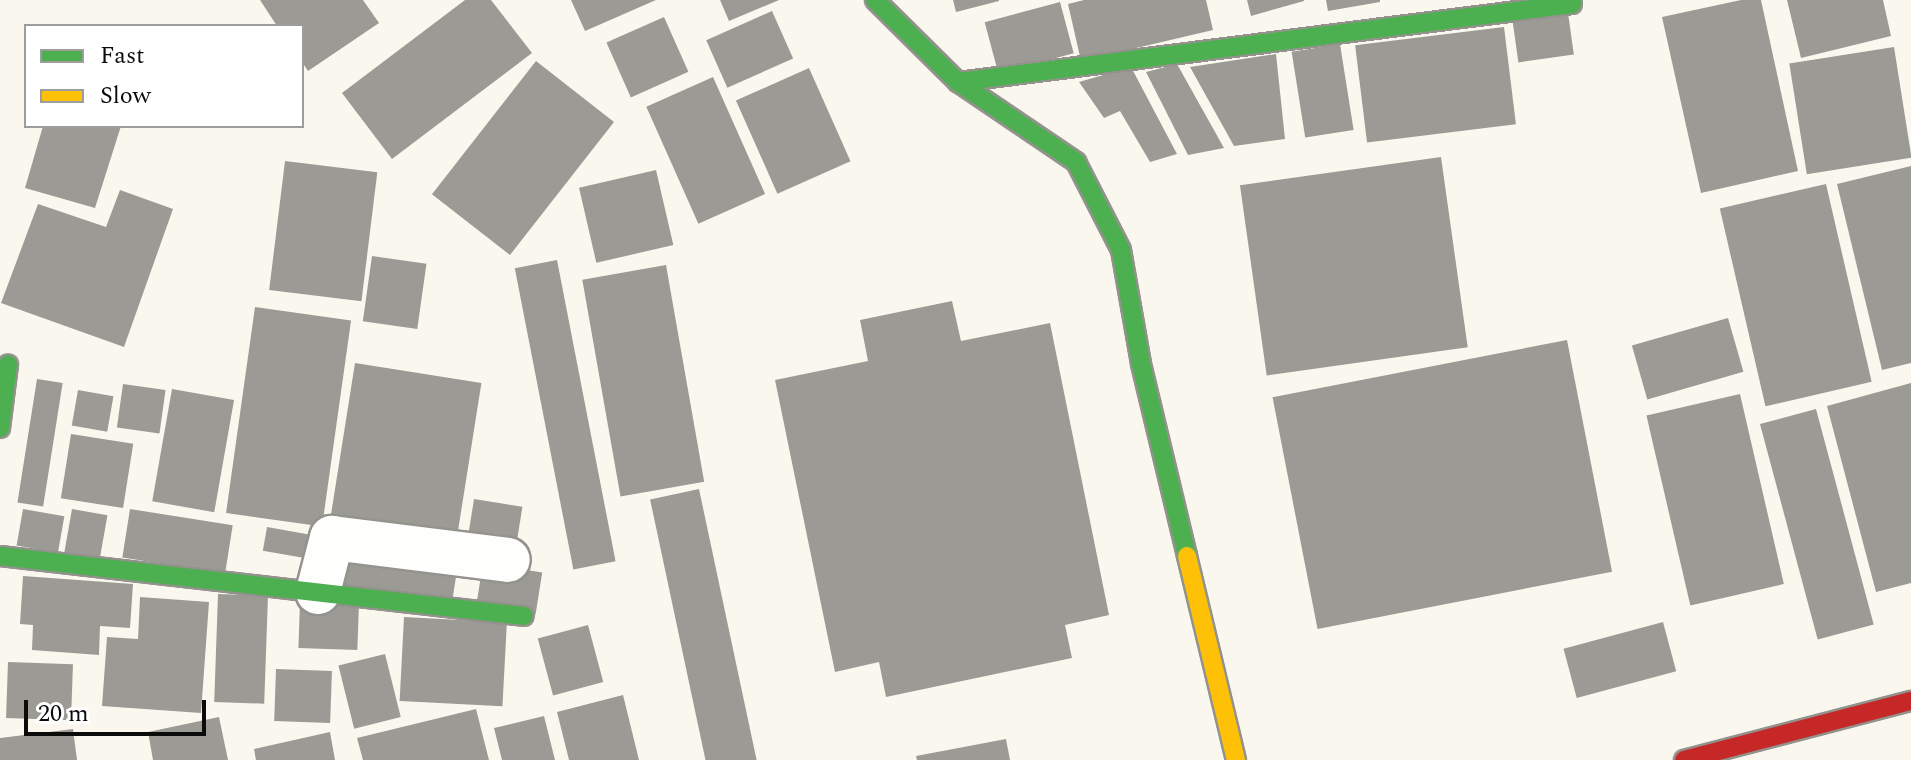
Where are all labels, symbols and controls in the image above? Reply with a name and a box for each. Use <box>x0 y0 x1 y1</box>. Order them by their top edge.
legend <box>24 24 304 128</box>
text: Fast <box>100 38 145 74</box>
text: Slow <box>100 78 151 114</box>
scale bar <box>28 684 210 734</box>
text: 20 m <box>38 696 89 732</box>

